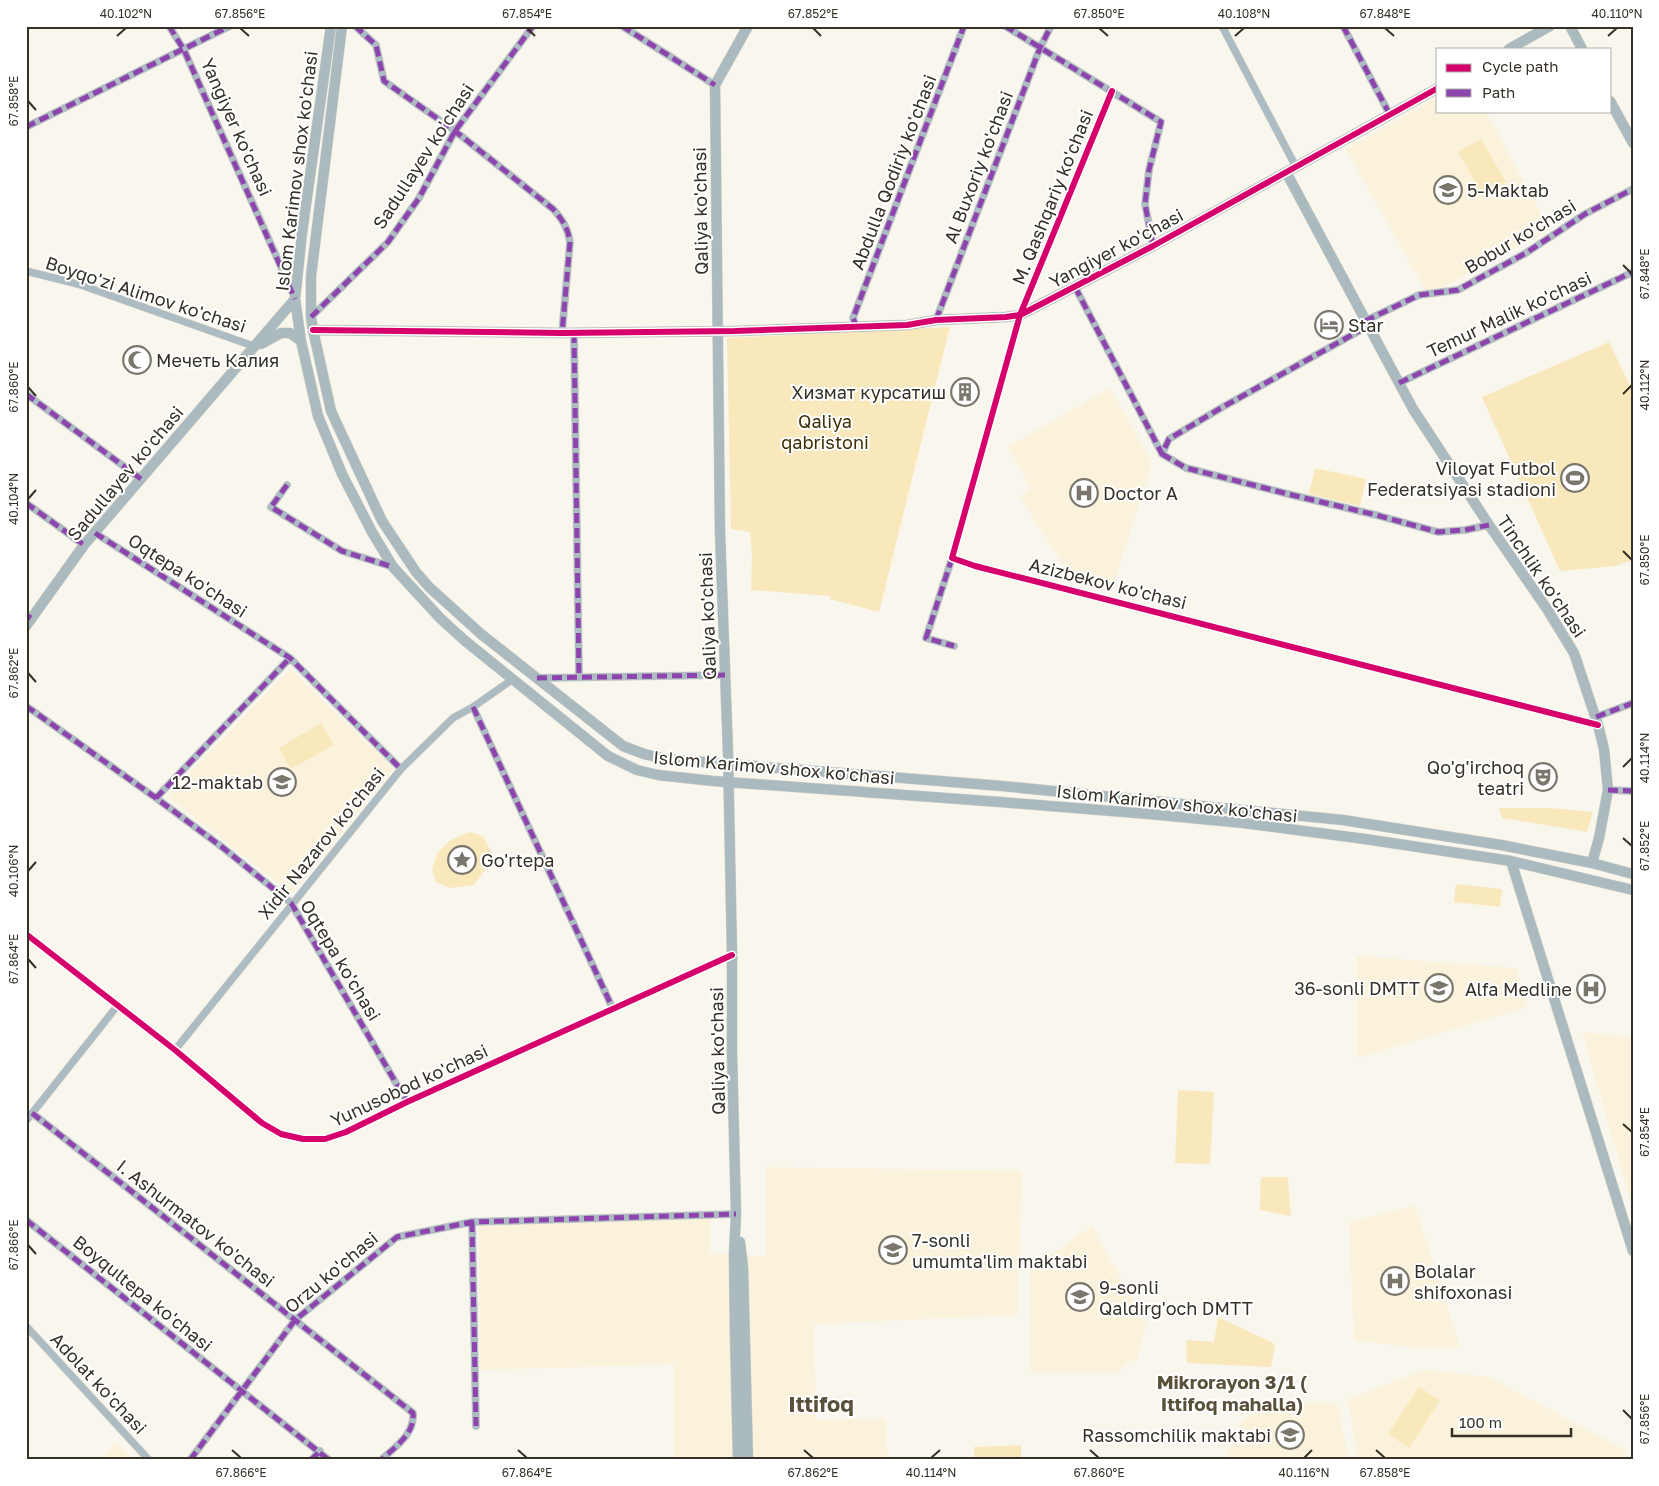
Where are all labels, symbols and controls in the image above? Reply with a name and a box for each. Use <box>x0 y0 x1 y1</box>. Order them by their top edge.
text: 40.102°N <box>100 6 152 21</box>
text: 67.856°E <box>215 6 265 21</box>
text: 67.854°E <box>502 6 552 21</box>
text: 67.852°E <box>788 6 838 21</box>
text: 67.850°E <box>1074 6 1124 21</box>
text: 40.108°N <box>1218 6 1270 21</box>
text: 67.848°E <box>1359 6 1411 21</box>
text: 40.110°N <box>1591 6 1643 21</box>
legend <box>1436 48 1612 112</box>
street label: Islom Karimov shox ko'chasi <box>270 49 322 293</box>
street label: Yangiyer ko'chasi <box>197 55 277 199</box>
text: Cycle path <box>1482 57 1558 75</box>
street label: Abdulla Qodiriy ko'chasi <box>846 71 940 273</box>
text: 67.858°E <box>6 76 21 126</box>
street label: Sadullayev ko'chasi <box>368 79 478 233</box>
text: Path <box>1482 83 1515 101</box>
street label: Al Buxoriy ko'chasi <box>939 88 1017 246</box>
street label: M. Qashqariy ko'chasi <box>1007 106 1097 288</box>
street label: Qaliya ko'chasi <box>688 147 712 275</box>
school or university icon: 5-Maktab <box>1433 175 1463 205</box>
place label: 5-Maktab <box>1467 179 1549 201</box>
street label: Bobur ko'chasi <box>1460 194 1580 278</box>
street label: Yangiyer ko'chasi <box>1045 203 1187 293</box>
text: 67.848°E <box>1637 248 1652 300</box>
street label: Boyqo'zi Alimov ko'chasi <box>43 251 249 337</box>
street label: Temur Malik ko'chasi <box>1423 266 1595 362</box>
hotel icon: Star <box>1314 310 1344 340</box>
place label: Star <box>1348 314 1384 336</box>
mosque icon: Мечеть Калия <box>122 345 152 375</box>
place label: Мечеть Калия <box>156 349 279 371</box>
text: 40.112°N <box>1637 360 1652 410</box>
text: 67.860°E <box>6 361 21 413</box>
building icon: Хизмат курсатиш <box>950 377 980 407</box>
place label: Хизмат курсатиш <box>792 381 946 403</box>
street label: Sadullayev ko'chasi <box>62 401 188 545</box>
park label: Qaliya qabristoni <box>781 410 869 453</box>
place label: Viloyat Futbol Federatsiyasi stadioni <box>1367 457 1556 500</box>
sports icon: Viloyat Futbol Federatsiyasi stadioni <box>1560 463 1590 493</box>
text: 40.104°N <box>6 473 21 525</box>
hospital icon: Doctor A <box>1069 478 1099 508</box>
place label: Doctor A <box>1103 482 1178 504</box>
street label: Tinchlik ko'chasi <box>1493 511 1591 641</box>
street label: Oqtepa ko'chasi <box>124 528 252 622</box>
text: 67.850°E <box>1637 535 1652 585</box>
street label: Qaliya ko'chasi <box>694 552 720 680</box>
street label: Azizbekov ko'chasi <box>1027 553 1189 613</box>
text: 67.862°E <box>6 648 21 698</box>
text: 40.114°N <box>1637 733 1652 783</box>
street label: Islom Karimov shox ko'chasi <box>652 745 896 789</box>
place label: Qo'g'irchoq teatri <box>1427 756 1524 799</box>
theatre icon: Qo'g'irchoq teatri <box>1528 762 1558 792</box>
street label: Xidir Nazarov ko'chasi <box>253 763 389 923</box>
school or university icon: 12-maktab <box>267 767 297 797</box>
place label: 12-maktab <box>172 771 263 793</box>
street label: Islom Karimov shox ko'chasi <box>1055 779 1299 827</box>
text: 67.852°E <box>1637 821 1652 871</box>
text: 40.106°N <box>6 845 21 897</box>
place icon: Go'rtepa <box>447 845 477 875</box>
place label: Go'rtepa <box>481 849 555 871</box>
street label: Oqtepa ko'chasi <box>296 895 386 1025</box>
text: 67.864°E <box>6 934 21 984</box>
school or university icon: 36-sonli DMTT <box>1424 973 1454 1003</box>
hospital icon: Alfa Medline <box>1576 974 1606 1004</box>
place label: 36-sonli DMTT <box>1294 977 1420 999</box>
place label: Alfa Medline <box>1465 978 1572 1000</box>
street label: Qaliya ko'chasi <box>705 987 729 1115</box>
street label: Yunusobod ko'chasi <box>327 1039 491 1131</box>
text: 67.854°E <box>1637 1107 1652 1157</box>
street label: I. Ashurmatov ko'chasi <box>113 1155 279 1291</box>
text: 67.866°E <box>6 1219 21 1271</box>
street label: Orzu ko'chasi <box>280 1227 382 1317</box>
place label: 7-sonli umumta'lim maktabi <box>912 1229 1088 1272</box>
street label: Boyqultepa ko'chasi <box>69 1230 217 1356</box>
school or university icon: 7-sonli umumta'lim maktabi <box>878 1235 908 1265</box>
place label: Bolalar shifoxonasi <box>1414 1260 1512 1303</box>
hospital icon: Bolalar shifoxonasi <box>1380 1266 1410 1296</box>
place label: 9-sonli Qaldirg'och DMTT <box>1099 1276 1253 1319</box>
school or university icon: 9-sonli Qaldirg'och DMTT <box>1065 1282 1095 1312</box>
street label: Adolat ko'chasi <box>46 1328 152 1438</box>
district label: Mikrorayon 3/1 ( Ittifoq mahalla) <box>1157 1370 1308 1415</box>
district label: Ittifoq <box>788 1390 854 1417</box>
text: 67.856°E <box>1637 1394 1652 1444</box>
scale bar <box>1452 1406 1570 1438</box>
text: 100 m <box>1459 1413 1502 1431</box>
school or university icon: Rassomchilik maktabi <box>1275 1420 1305 1450</box>
place label: Rassomchilik maktabi <box>1082 1424 1271 1446</box>
text: 67.866°E <box>215 1465 267 1480</box>
text: 67.864°E <box>502 1465 552 1480</box>
text: 67.862°E <box>788 1465 838 1480</box>
text: 40.114°N <box>906 1465 956 1480</box>
text: 67.860°E <box>1073 1465 1125 1480</box>
text: 40.116°N <box>1278 1465 1330 1480</box>
text: 67.858°E <box>1360 1465 1410 1480</box>

